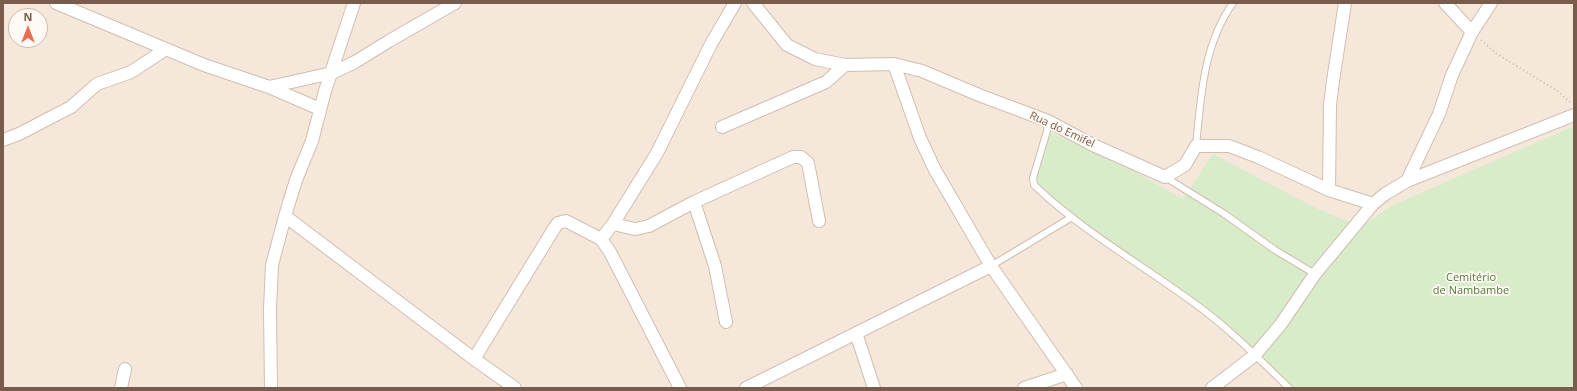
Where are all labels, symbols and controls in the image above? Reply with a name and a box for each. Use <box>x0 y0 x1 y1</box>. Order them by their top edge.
north arrow <box>8 8 48 48</box>
text: N <box>24 9 32 24</box>
street label: Rua do Emifel <box>1027 109 1097 151</box>
park label: Cemitério de Nambambe <box>1433 271 1509 297</box>

